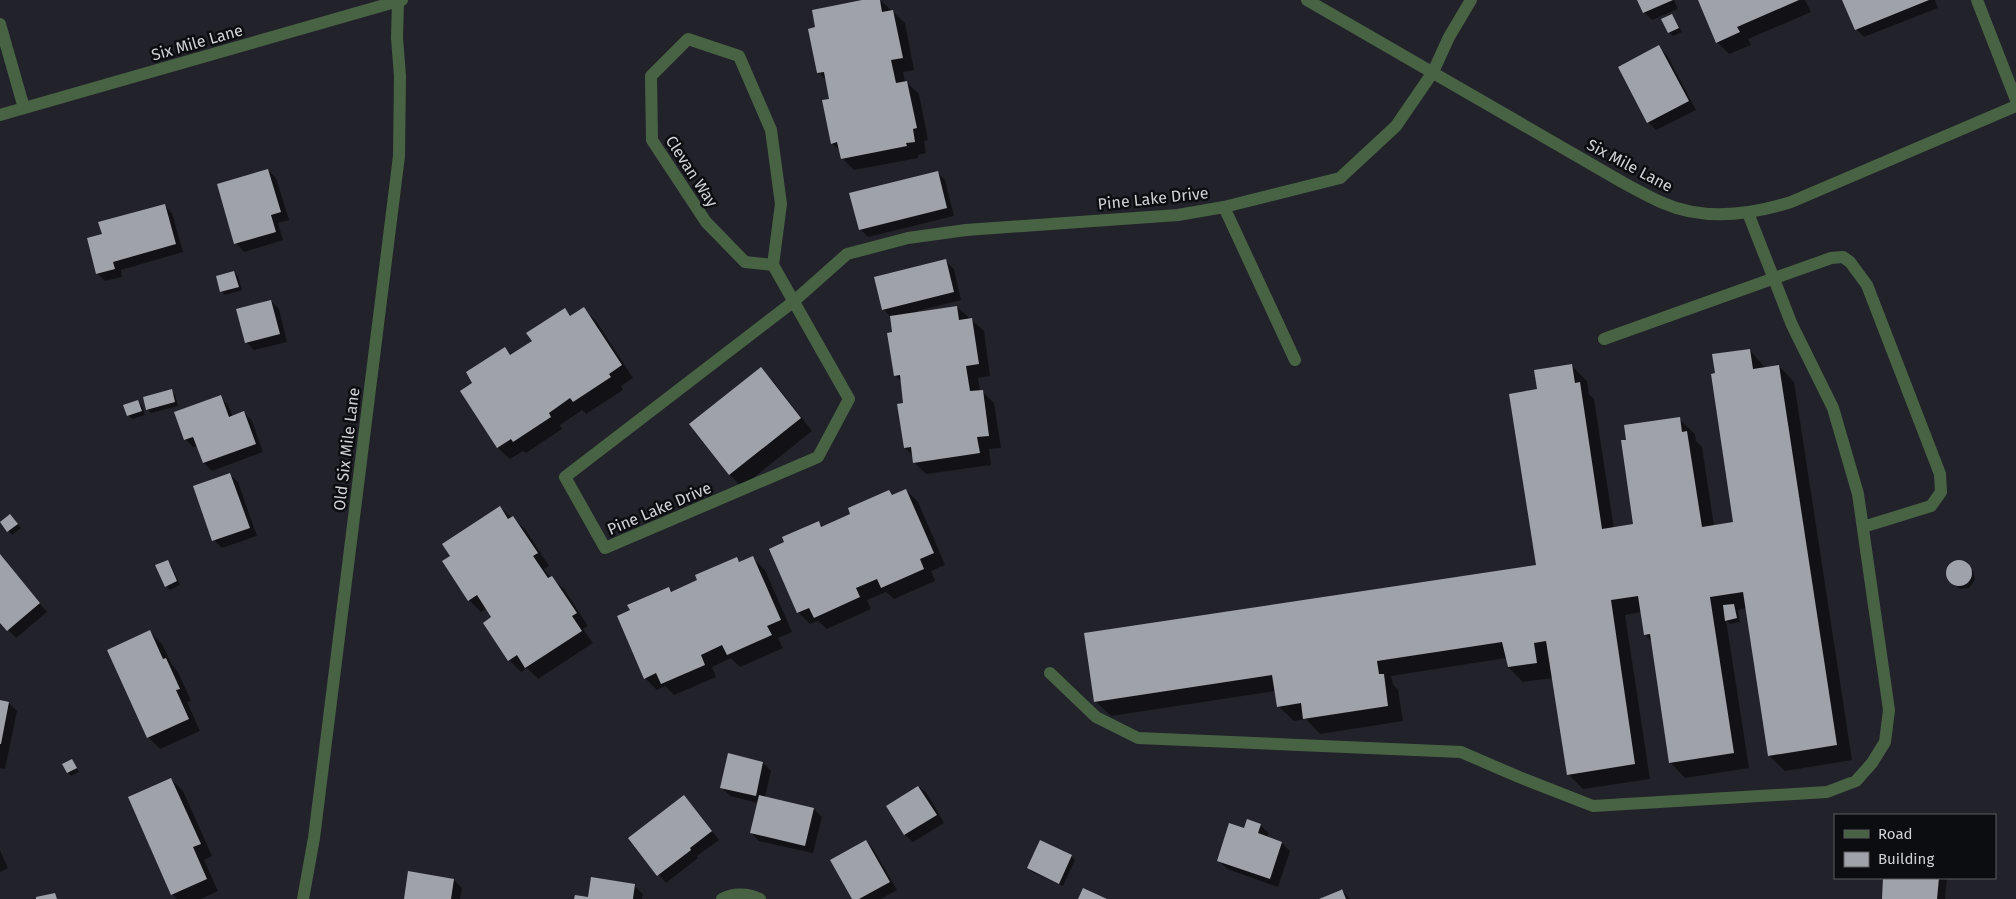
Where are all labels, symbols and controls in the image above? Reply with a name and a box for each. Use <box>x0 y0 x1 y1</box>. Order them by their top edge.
street label: Six Mile Lane <box>149 20 245 65</box>
street label: Clevan Way <box>662 132 722 211</box>
street label: Six Mile Lane <box>1584 135 1676 196</box>
street label: Pine Lake Drive <box>1097 183 1209 214</box>
street label: Old Six Mile Lane <box>330 386 363 512</box>
street label: Pine Lake Drive <box>604 478 714 539</box>
legend <box>1834 814 1996 879</box>
text: Road <box>1878 825 1913 843</box>
text: Building <box>1878 850 1934 868</box>

